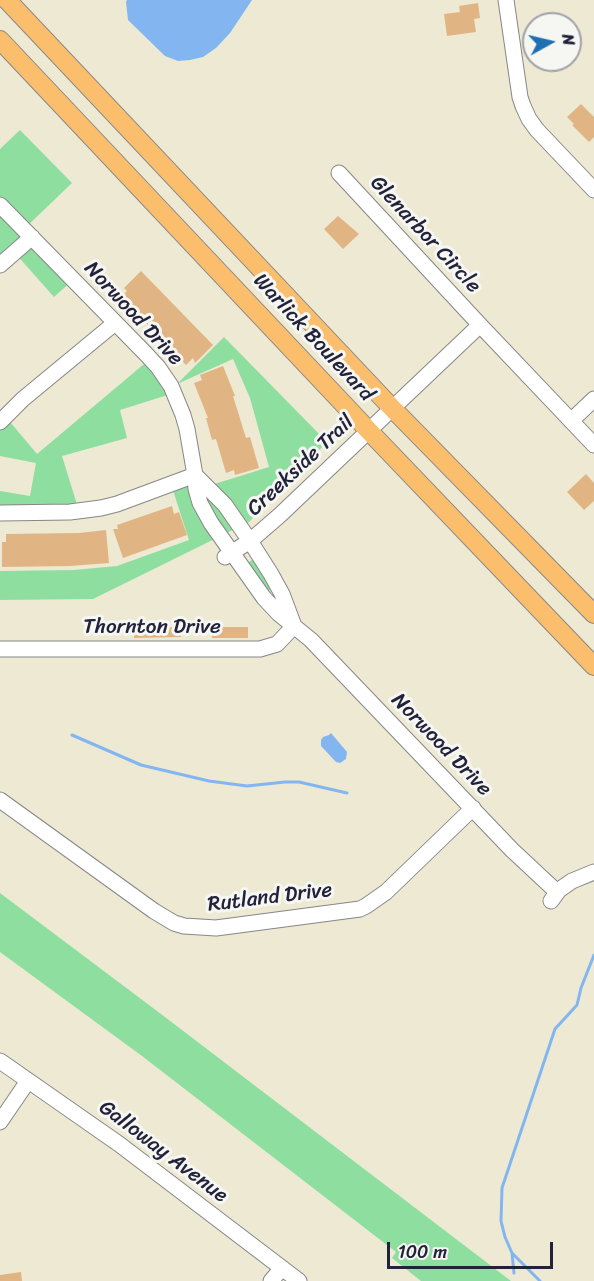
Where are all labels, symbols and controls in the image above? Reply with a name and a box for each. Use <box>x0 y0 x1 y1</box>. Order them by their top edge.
north arrow <box>522 12 582 72</box>
text: N <box>553 32 583 47</box>
street label: Glenarbor Circle <box>364 171 486 299</box>
street label: Norwood Drive <box>78 257 188 371</box>
street label: Warlick Boulevard <box>247 269 379 407</box>
street label: Creekside Trail <box>242 410 360 522</box>
street label: Thornton Drive <box>83 615 221 641</box>
street label: Norwood Drive <box>386 688 496 802</box>
street label: Rutland Drive <box>206 878 334 918</box>
street label: Galloway Avenue <box>94 1095 232 1209</box>
scale bar <box>390 1230 556 1268</box>
text: 100 m <box>398 1236 447 1268</box>

